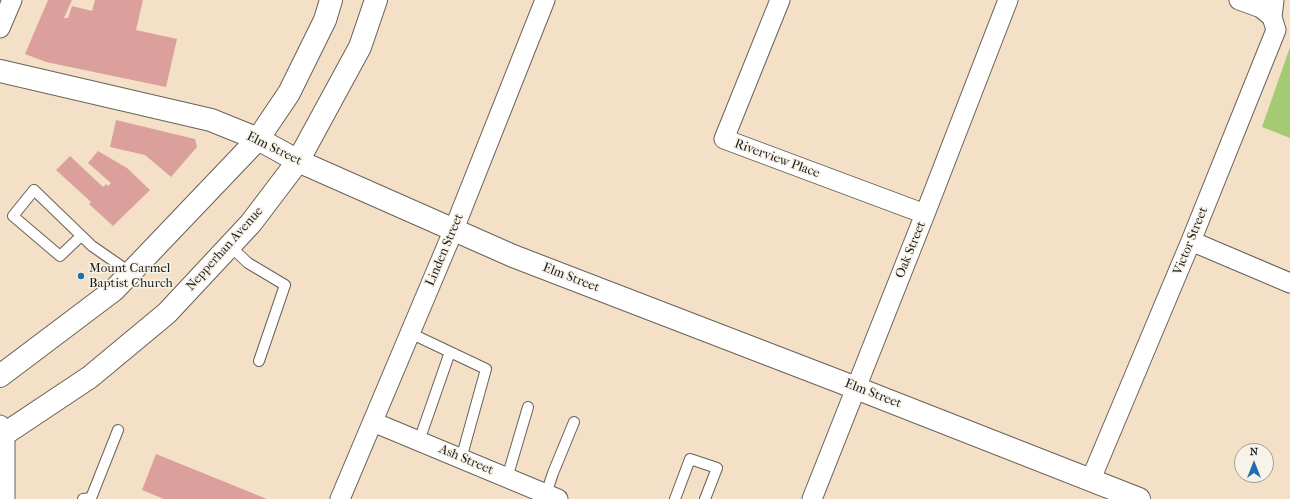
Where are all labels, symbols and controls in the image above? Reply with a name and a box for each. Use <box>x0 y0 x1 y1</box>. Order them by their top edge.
street label: Elm Street <box>244 129 304 169</box>
street label: Riverview Place <box>732 136 822 182</box>
street label: Nepperhan Avenue <box>183 204 267 294</box>
street label: Victor Street <box>1170 205 1212 277</box>
street label: Linden Street <box>423 211 467 289</box>
street label: Oak Street <box>893 219 929 281</box>
street label: Elm Street <box>540 260 602 296</box>
place label: Mount Carmel Baptist Church <box>89 261 173 292</box>
marker: Mount Carmel Baptist Church <box>76 271 86 281</box>
street label: Elm Street <box>842 376 904 412</box>
street label: Ash Street <box>436 442 496 478</box>
north arrow <box>1234 443 1274 483</box>
text: N <box>1250 445 1258 458</box>

